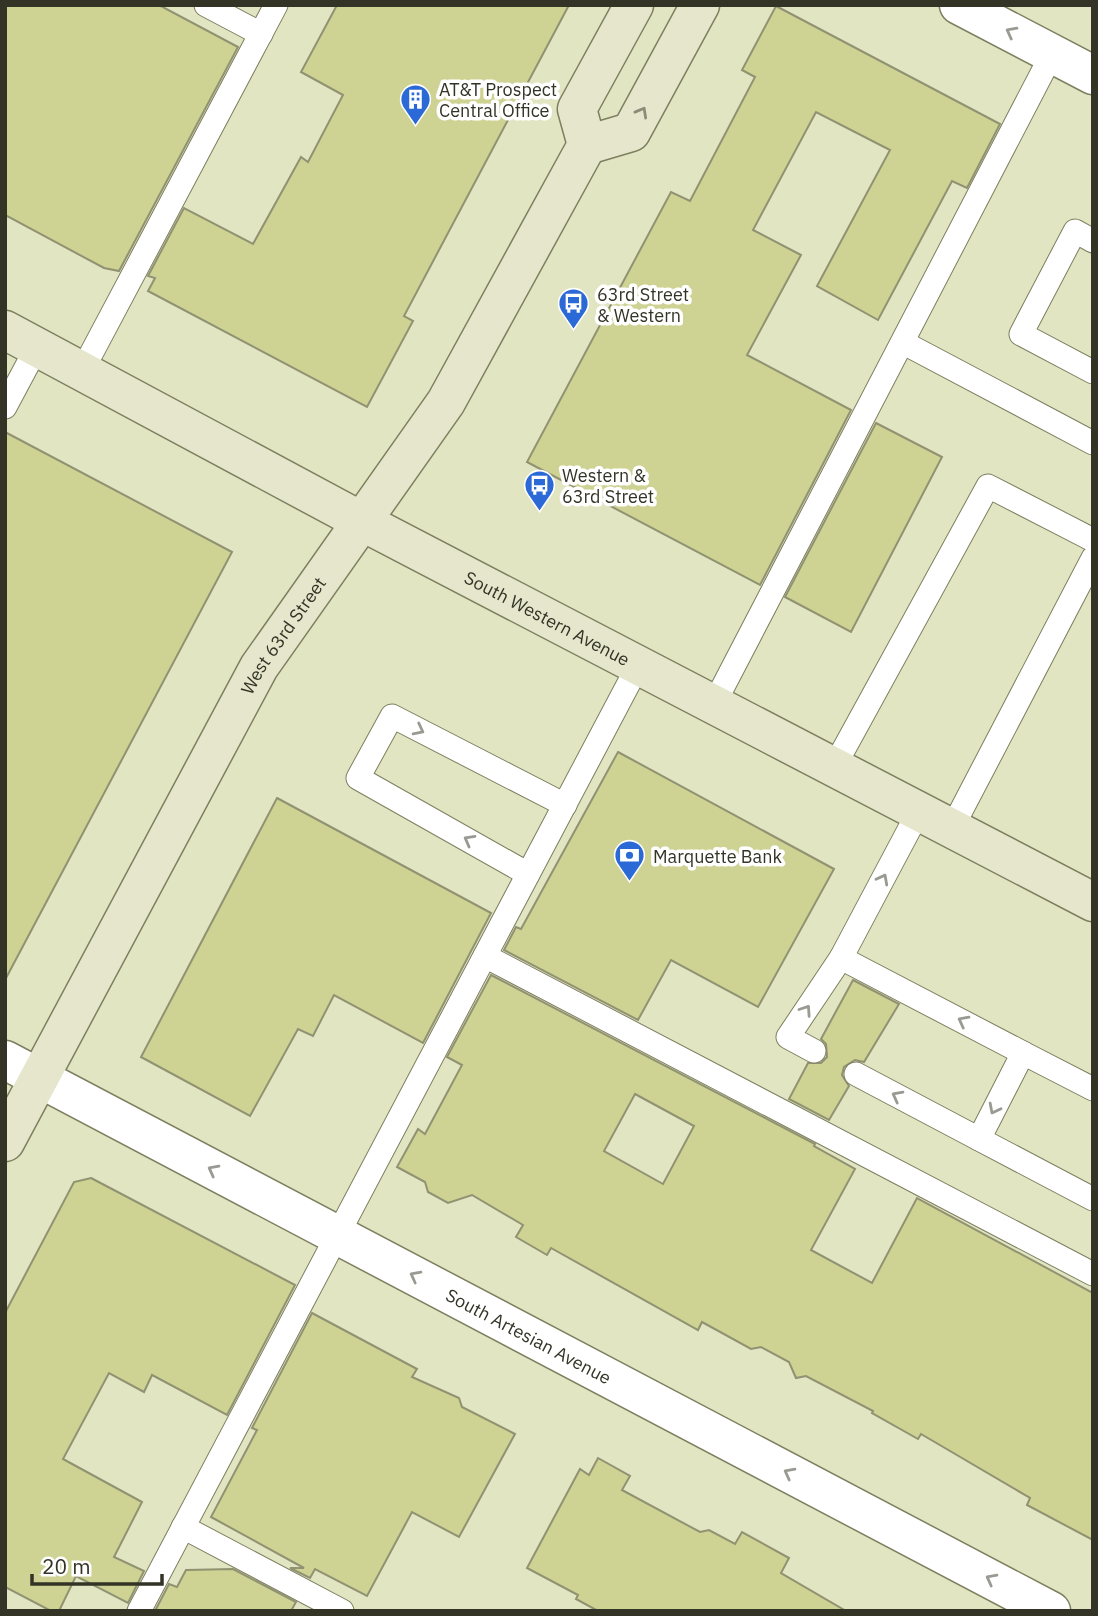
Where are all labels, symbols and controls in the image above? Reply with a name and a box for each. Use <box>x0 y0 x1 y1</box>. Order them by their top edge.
one-way arrow <box>1005 27 1018 40</box>
place label: AT&T Prospect Central Office <box>439 78 557 122</box>
building icon: AT&T Prospect Central Office <box>399 82 433 126</box>
one-way arrow <box>634 107 647 120</box>
place label: 63rd Street & Western <box>597 283 689 327</box>
bus stop icon: 63rd Street & Western <box>557 287 591 331</box>
place label: Western & 63rd Street <box>562 464 654 508</box>
bus stop icon: Western & 63rd Street <box>522 468 556 512</box>
street label: South Western Avenue <box>461 565 634 671</box>
street label: West 63rd Street <box>235 572 331 698</box>
one-way arrow <box>412 722 424 736</box>
one-way arrow <box>463 835 476 848</box>
bank icon: Marquette Bank <box>613 839 647 883</box>
place label: Marquette Bank <box>653 845 782 868</box>
one-way arrow <box>875 874 889 886</box>
one-way arrow <box>798 1005 810 1018</box>
one-way arrow <box>957 1016 970 1030</box>
one-way arrow <box>892 1090 904 1104</box>
one-way arrow <box>989 1102 1002 1114</box>
one-way arrow <box>208 1164 221 1178</box>
one-way arrow <box>410 1270 422 1284</box>
street label: South Artesian Avenue <box>442 1283 615 1389</box>
one-way arrow <box>784 1468 797 1481</box>
scale bar <box>32 1542 161 1586</box>
text: 20 m <box>42 1552 91 1580</box>
one-way arrow <box>986 1574 998 1587</box>

